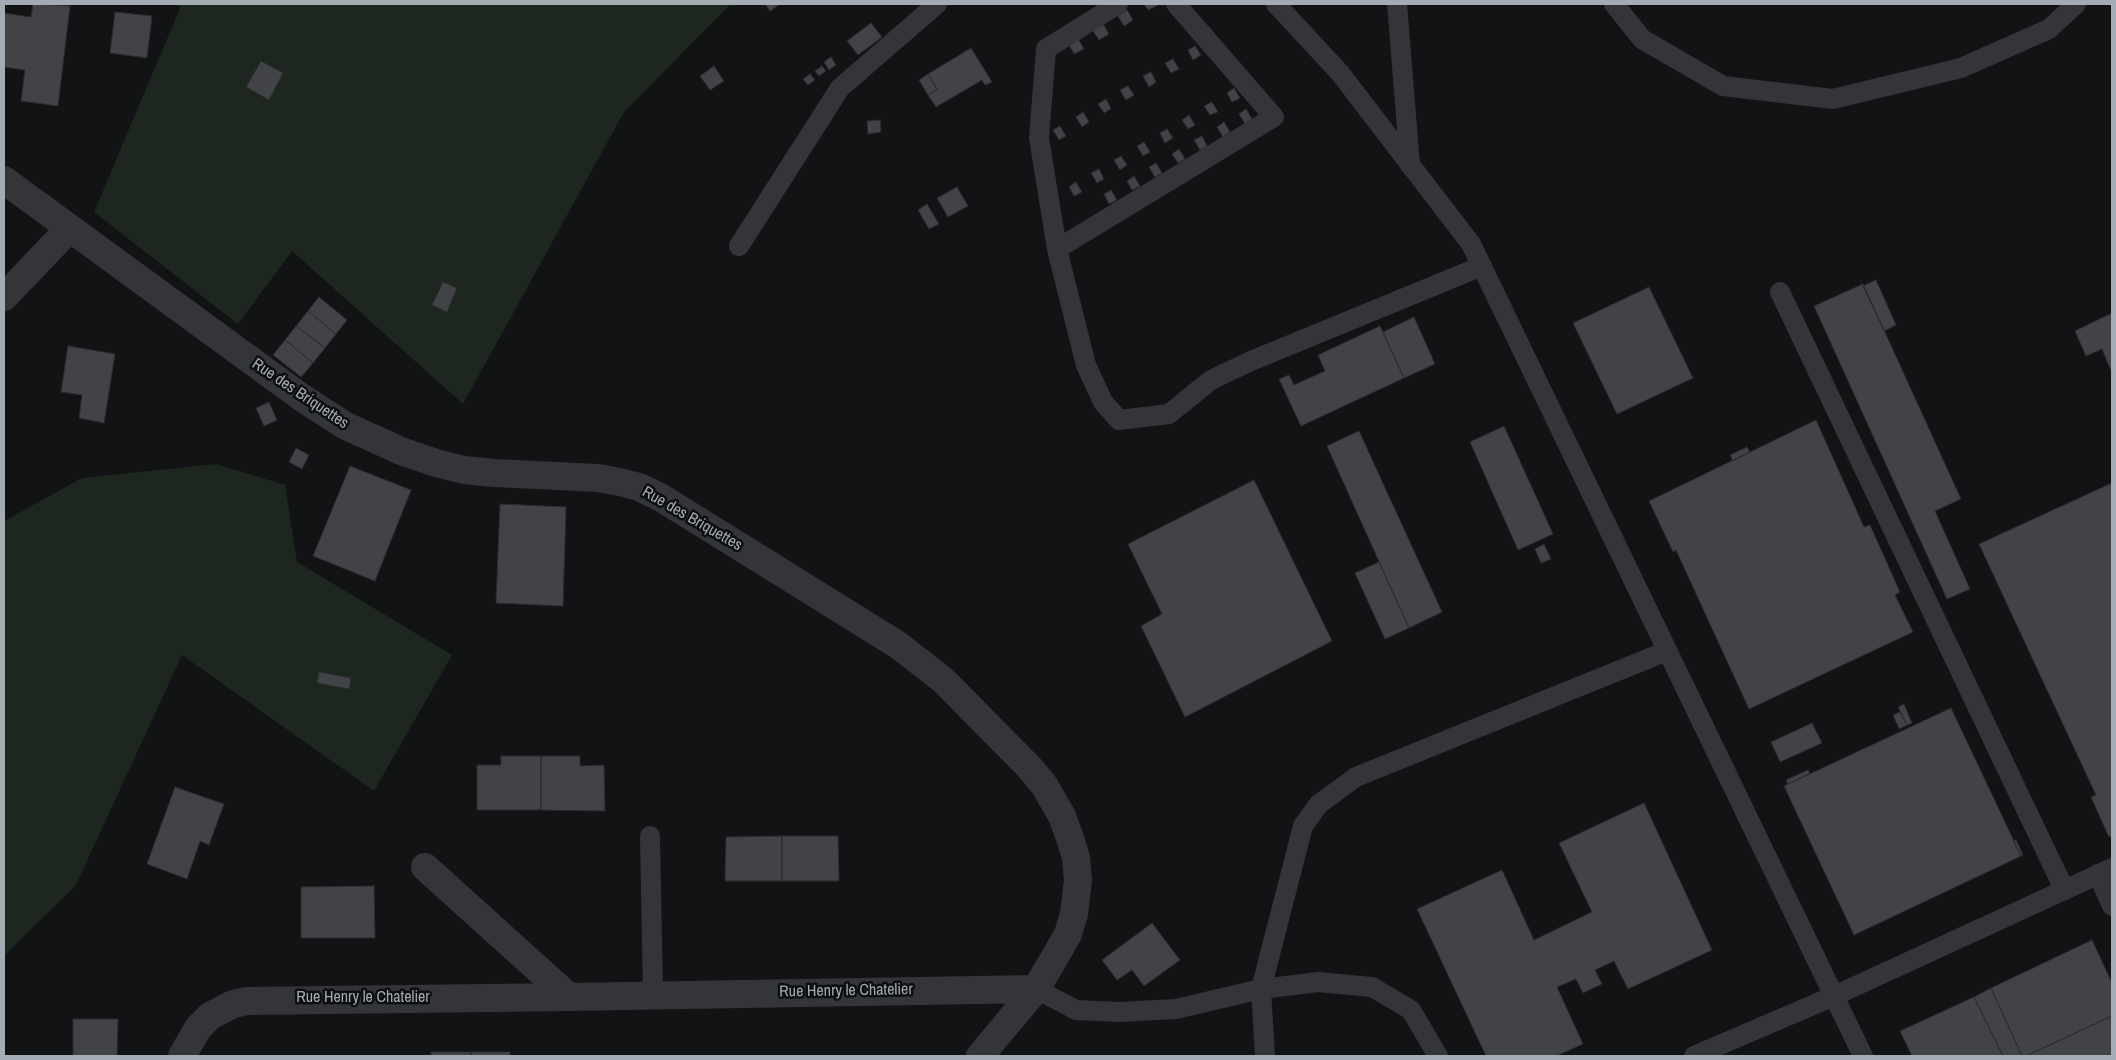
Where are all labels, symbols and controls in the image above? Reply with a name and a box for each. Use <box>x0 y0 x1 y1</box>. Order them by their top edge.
street label: Rue des Briquettes <box>248 355 352 433</box>
street label: Rue des Briquettes <box>639 483 745 555</box>
street label: Rue Henry le Chatelier <box>779 980 913 1002</box>
street label: Rue Henry le Chatelier <box>296 988 430 1008</box>

